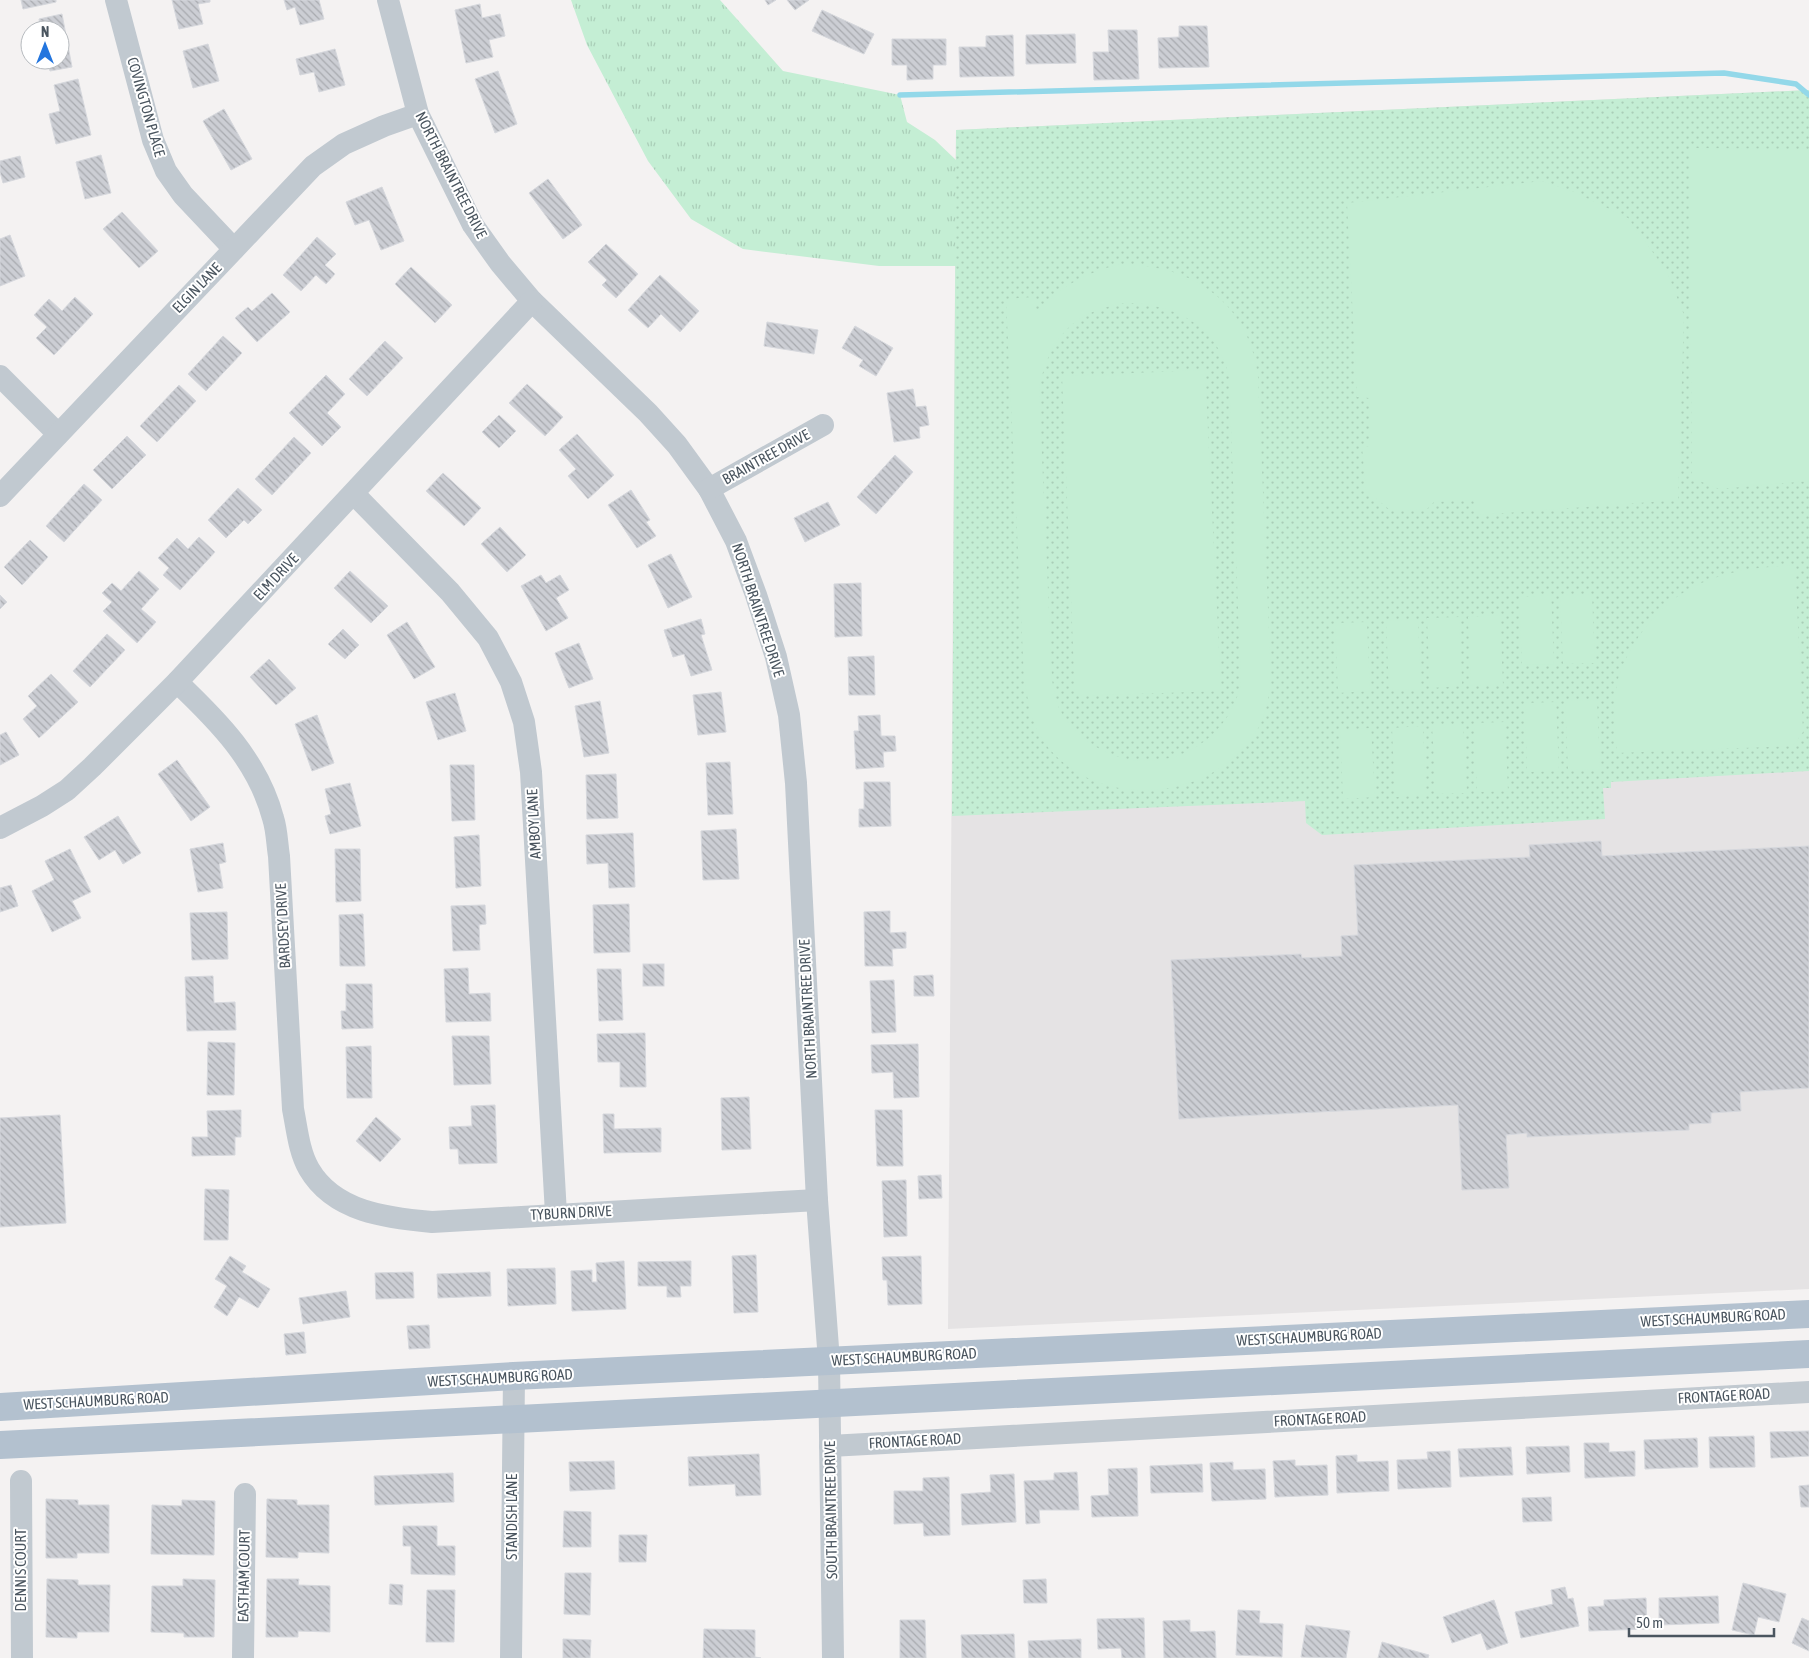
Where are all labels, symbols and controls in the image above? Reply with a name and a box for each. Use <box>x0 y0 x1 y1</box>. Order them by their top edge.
north arrow <box>20 20 70 70</box>
text: N <box>41 24 49 40</box>
street label: COVINGTON PLACE <box>124 55 169 159</box>
street label: NORTH BRAINTREE DRIVE <box>412 109 491 241</box>
street label: ELGIN LANE <box>169 259 225 316</box>
street label: BRAINTREE DRIVE <box>719 425 813 488</box>
street label: NORTH BRAINTREE DRIVE <box>729 541 788 679</box>
street label: ELM DRIVE <box>250 549 302 604</box>
street label: AMBOY LANE <box>523 788 544 859</box>
street label: BARDSEY DRIVE <box>272 882 293 969</box>
street label: NORTH BRAINTREE DRIVE <box>795 938 820 1079</box>
street label: TYBURN DRIVE <box>530 1202 613 1223</box>
street label: WEST SCHAUMBURG ROAD <box>1640 1305 1786 1330</box>
street label: WEST SCHAUMBURG ROAD <box>1236 1324 1382 1349</box>
street label: WEST SCHAUMBURG ROAD <box>831 1344 977 1369</box>
street label: WEST SCHAUMBURG ROAD <box>427 1365 573 1390</box>
street label: FRONTAGE ROAD <box>1677 1385 1771 1406</box>
street label: WEST SCHAUMBURG ROAD <box>23 1388 169 1413</box>
street label: FRONTAGE ROAD <box>1273 1408 1367 1429</box>
street label: FRONTAGE ROAD <box>868 1430 962 1451</box>
street label: SOUTH BRAINTREE DRIVE <box>821 1440 840 1579</box>
street label: STANDISH LANE <box>503 1473 520 1560</box>
street label: DENNIS COURT <box>12 1528 29 1611</box>
street label: EASTHAM COURT <box>234 1529 253 1623</box>
scale bar <box>1629 1606 1774 1638</box>
text: 50 m <box>1636 1614 1663 1631</box>

